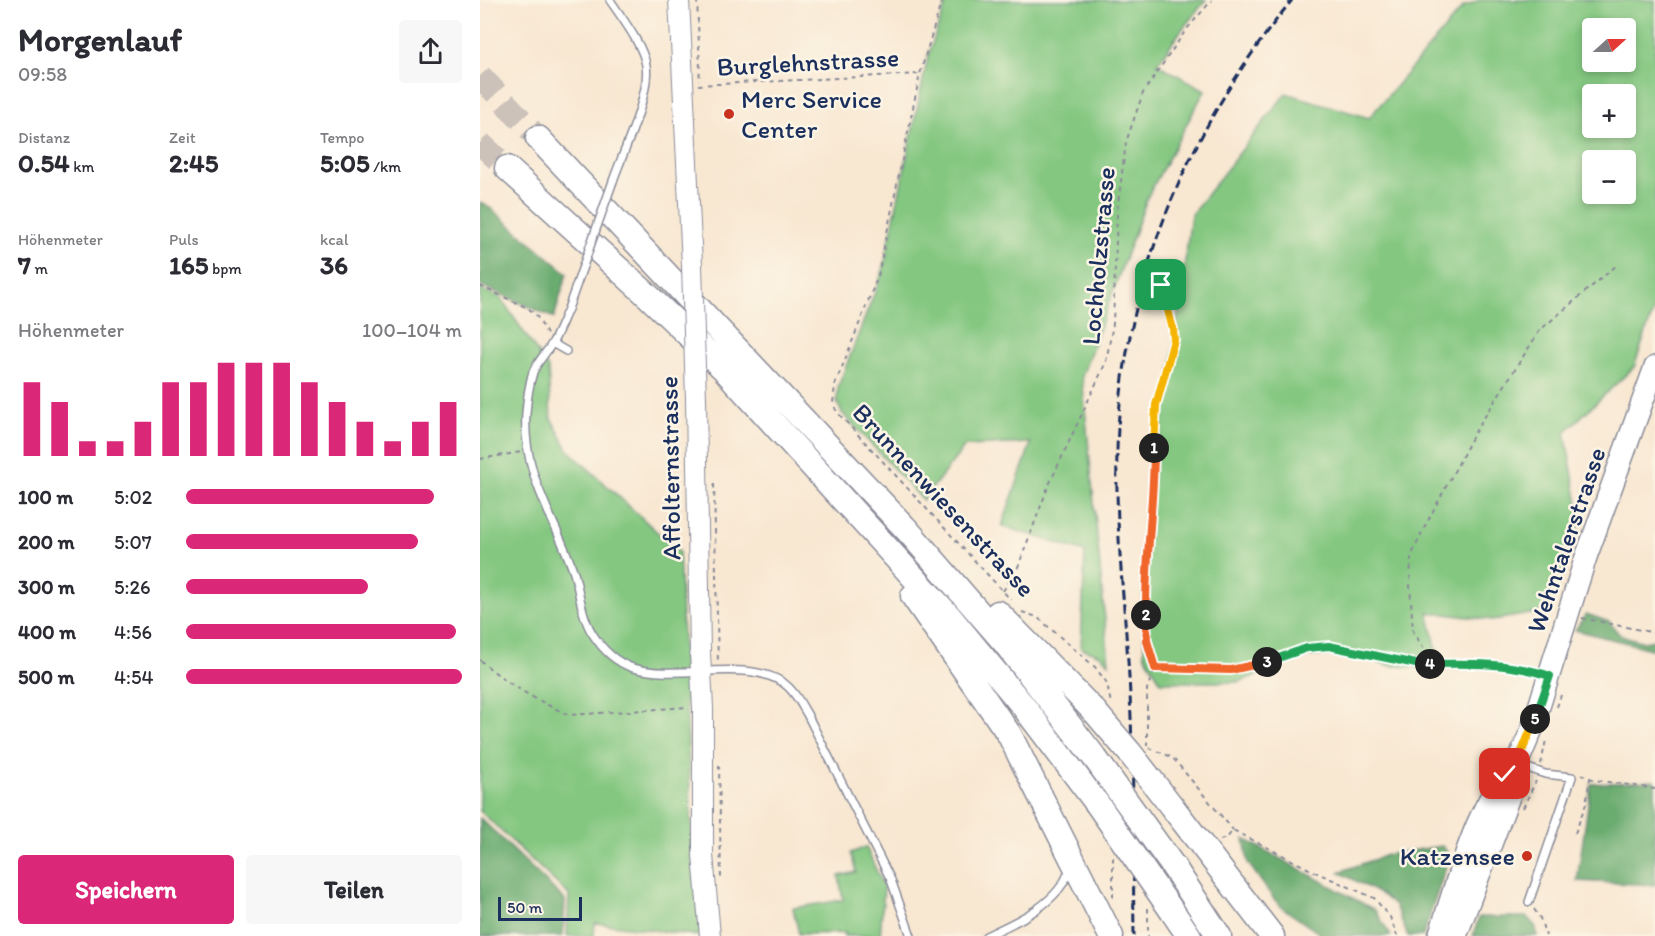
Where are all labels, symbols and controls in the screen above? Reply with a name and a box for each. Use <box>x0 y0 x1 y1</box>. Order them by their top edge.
north arrow <box>1582 18 1636 72</box>
map controls <box>1582 18 1636 204</box>
text: Morgenlauf <box>18 20 182 59</box>
button: share <box>399 20 462 83</box>
street label: Burglehnstrasse <box>716 41 900 83</box>
text: 09:58 <box>18 62 67 86</box>
place label: Merc Service Center <box>741 83 882 145</box>
button: + <box>1582 84 1636 138</box>
marker: Merc Service Center <box>722 107 736 121</box>
text: Distanz <box>18 128 70 147</box>
text: Zeit <box>169 128 196 147</box>
text: Tempo <box>320 128 365 147</box>
text: 0.54 <box>18 147 70 179</box>
text: 2:45 <box>169 147 218 179</box>
text: 5:05 <box>320 147 370 179</box>
button: − <box>1582 150 1636 204</box>
text: km <box>70 157 94 176</box>
text: /km <box>370 157 401 176</box>
street label: Lochholzstrasse <box>1074 166 1122 346</box>
text: Höhenmeter <box>18 230 103 249</box>
text: Puls <box>169 230 199 249</box>
text: kcal <box>320 230 348 249</box>
text: 7 <box>18 249 31 281</box>
text: 165 <box>169 249 208 281</box>
text: 36 <box>320 249 348 281</box>
text: m <box>31 259 48 278</box>
text: bpm <box>208 259 242 278</box>
pin <box>1135 259 1186 310</box>
icon: arrive <box>1144 268 1177 301</box>
text: Höhenmeter <box>18 318 124 342</box>
text: 100–104 m <box>362 318 462 342</box>
street label: Affolternstrasse <box>652 376 688 560</box>
street label: Brunnenwiesenstrasse <box>846 396 1042 604</box>
pin: 1 <box>1139 433 1169 463</box>
text: 1 <box>1150 438 1158 457</box>
street label: Wehntalerstrasse <box>1519 443 1613 637</box>
text: 100 m <box>18 485 73 509</box>
text: 5:02 <box>114 485 152 509</box>
text: 200 m <box>18 530 74 554</box>
text: 5:07 <box>114 530 152 554</box>
text: 300 m <box>18 575 75 599</box>
text: 5:26 <box>114 575 151 599</box>
pin: 2 <box>1131 600 1161 630</box>
text: 2 <box>1142 605 1150 624</box>
text: 400 m <box>18 620 76 644</box>
text: 4:56 <box>114 620 152 644</box>
pin: 3 <box>1252 647 1282 677</box>
pin: 4 <box>1415 649 1445 679</box>
text: 3 <box>1263 652 1271 671</box>
text: 4 <box>1425 654 1435 673</box>
text: 500 m <box>18 665 74 689</box>
text: 4:54 <box>114 665 153 689</box>
pin: 5 <box>1520 704 1550 734</box>
text: 5 <box>1531 709 1539 728</box>
pin <box>1479 748 1530 799</box>
icon: check <box>1488 757 1521 790</box>
place label: Katzensee <box>1400 840 1515 872</box>
marker: Katzensee <box>1520 849 1534 863</box>
button: Speichern <box>18 855 234 924</box>
button: Teilen <box>246 855 462 924</box>
scale bar <box>498 894 582 922</box>
text: 50 m <box>507 898 542 917</box>

